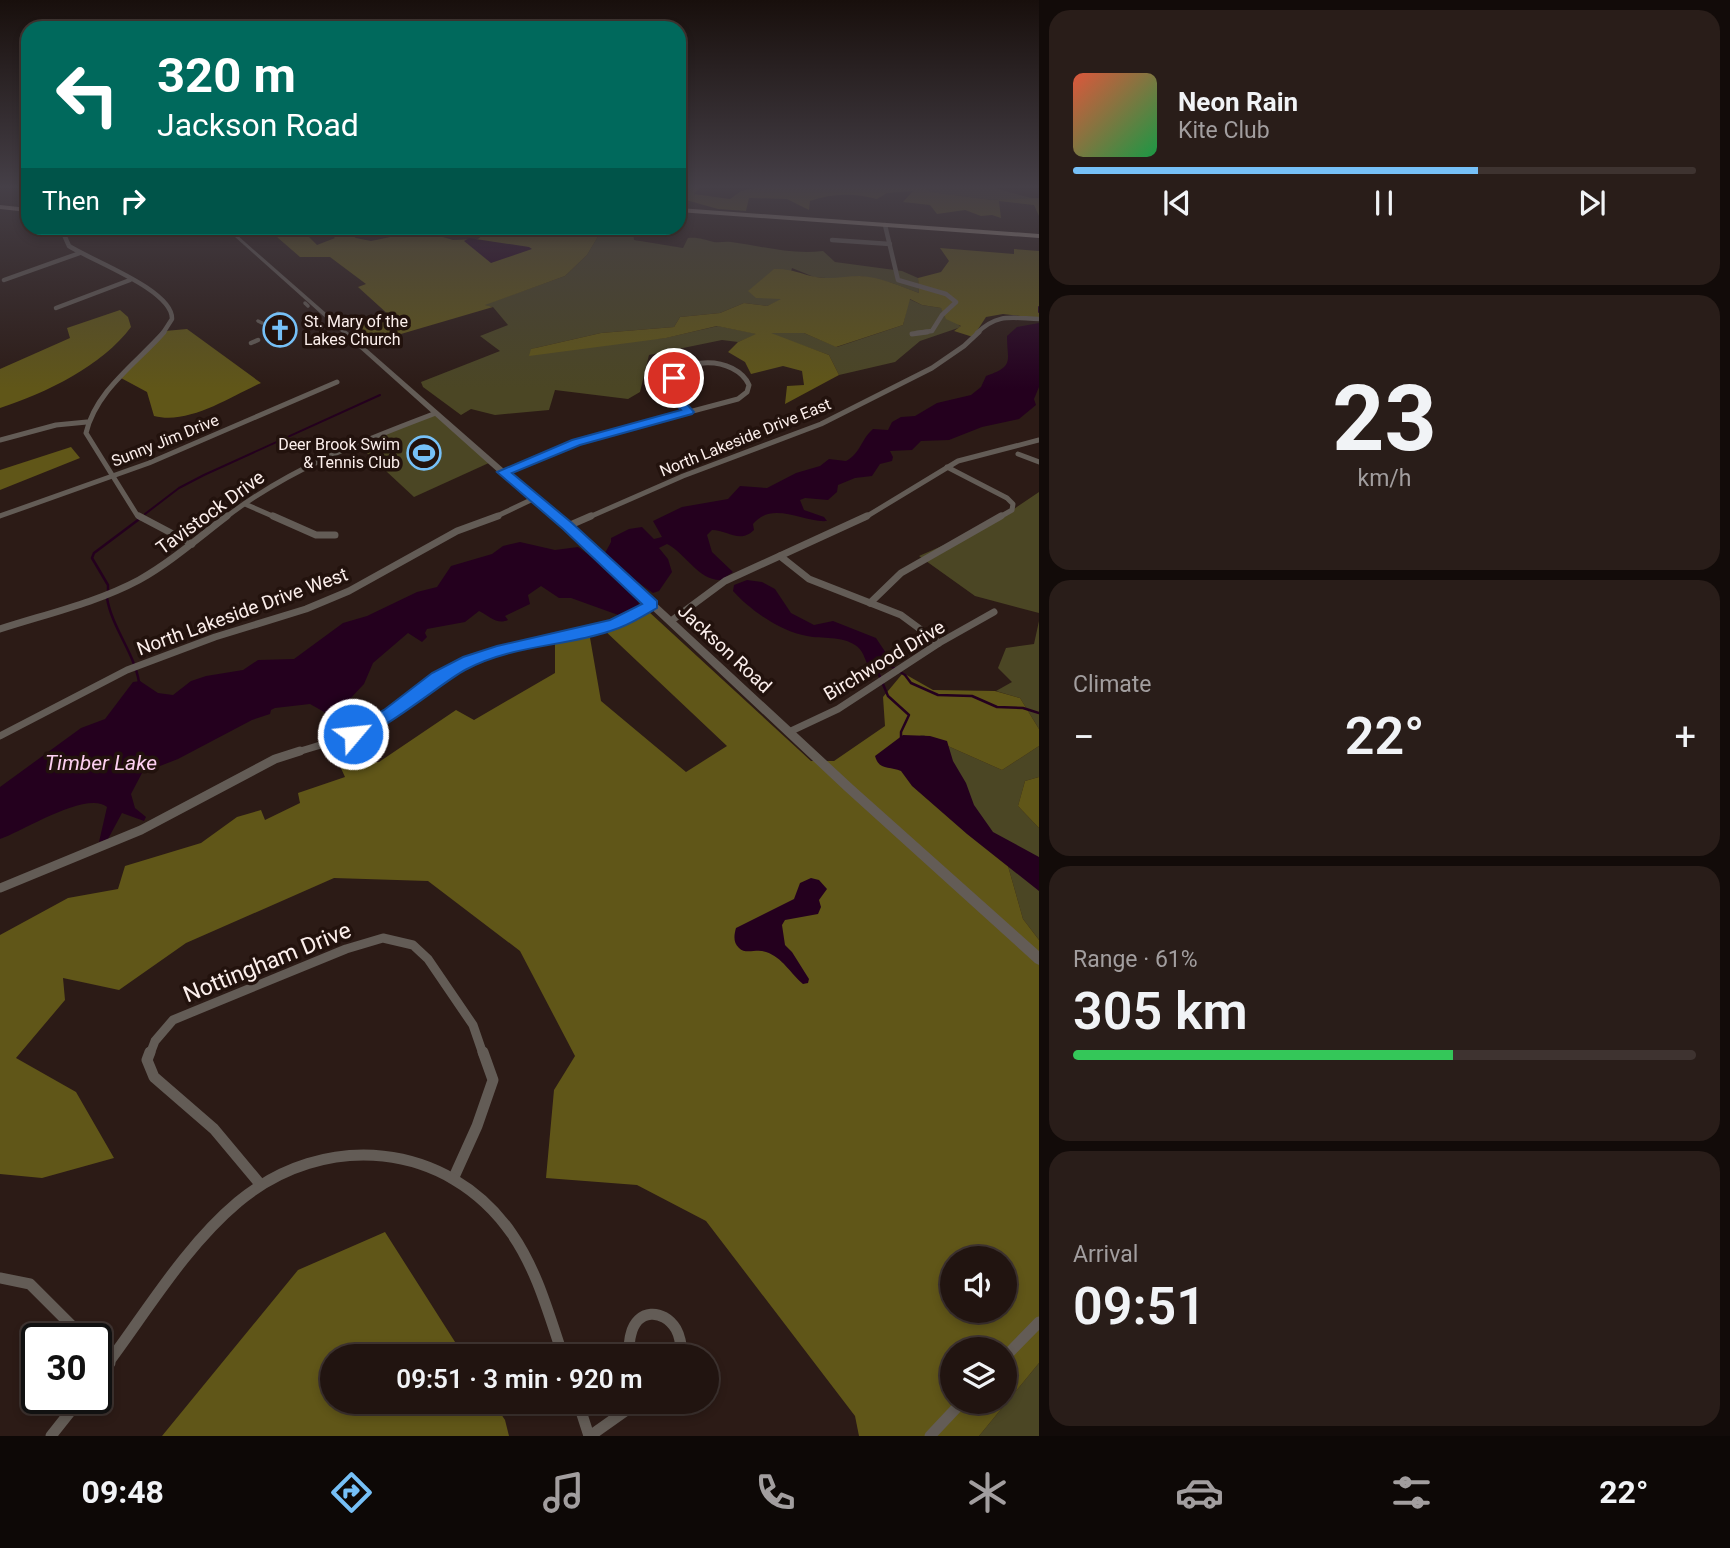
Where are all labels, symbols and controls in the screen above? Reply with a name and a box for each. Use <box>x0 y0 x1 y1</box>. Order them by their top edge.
text: 320 m <box>157 47 296 104</box>
icon: left <box>42 49 133 140</box>
text: Neon Rain <box>1178 87 1298 117</box>
text: Jackson Road <box>157 106 359 144</box>
text: Kite Club <box>1178 117 1270 144</box>
icon: right <box>114 182 152 220</box>
icon: previous <box>1158 184 1196 222</box>
icon: pause <box>1365 184 1403 222</box>
icon: next <box>1573 184 1611 222</box>
text: Then <box>42 186 100 216</box>
church icon: St. Mary of the Lakes Church <box>261 311 299 349</box>
place label: St. Mary of the Lakes Church <box>304 312 408 349</box>
pin <box>644 348 704 408</box>
icon: arrive <box>655 359 693 397</box>
text: 23 <box>1332 366 1437 472</box>
street label: North Lakeside Drive East <box>657 394 834 481</box>
street label: Sunny Jim Drive <box>109 410 222 471</box>
sports icon: Deer Brook Swim & Tennis Club <box>405 434 443 472</box>
place label: Deer Brook Swim & Tennis Club <box>278 435 400 472</box>
street label: Tavistock Drive <box>152 465 269 559</box>
text: km/h <box>1358 465 1412 492</box>
street label: North Lakeside Drive West <box>134 563 351 660</box>
street label: Jackson Road <box>673 599 776 698</box>
street label: Birchwood Drive <box>820 615 949 706</box>
text: Climate <box>1073 671 1152 698</box>
position arrow <box>316 697 390 771</box>
text: 22° <box>1345 706 1424 767</box>
text: − <box>1073 715 1095 759</box>
text: + <box>1674 715 1696 759</box>
water label: Timber Lake <box>45 751 157 775</box>
street label: Nottingham Drive <box>179 917 355 1008</box>
text: Range · 61% <box>1073 946 1198 973</box>
text: 305 km <box>1073 981 1248 1042</box>
text: Arrival <box>1073 1241 1138 1268</box>
map controls <box>940 1246 1017 1414</box>
button: sound <box>940 1246 1017 1323</box>
text: 09:51 <box>1073 1276 1206 1337</box>
speed limit sign: 30 <box>21 1323 112 1414</box>
button: layers <box>940 1337 1017 1414</box>
text: 09:51 · 3 min · 920 m <box>396 1364 643 1394</box>
icon: directions <box>327 1468 376 1517</box>
icon: music <box>539 1468 588 1517</box>
icon: phone <box>751 1468 800 1517</box>
icon: climate <box>963 1468 1012 1517</box>
icon: car <box>1175 1468 1224 1517</box>
icon: filters <box>1387 1468 1436 1517</box>
text: 09:48 <box>82 1473 164 1511</box>
text: 22° <box>1599 1473 1648 1511</box>

